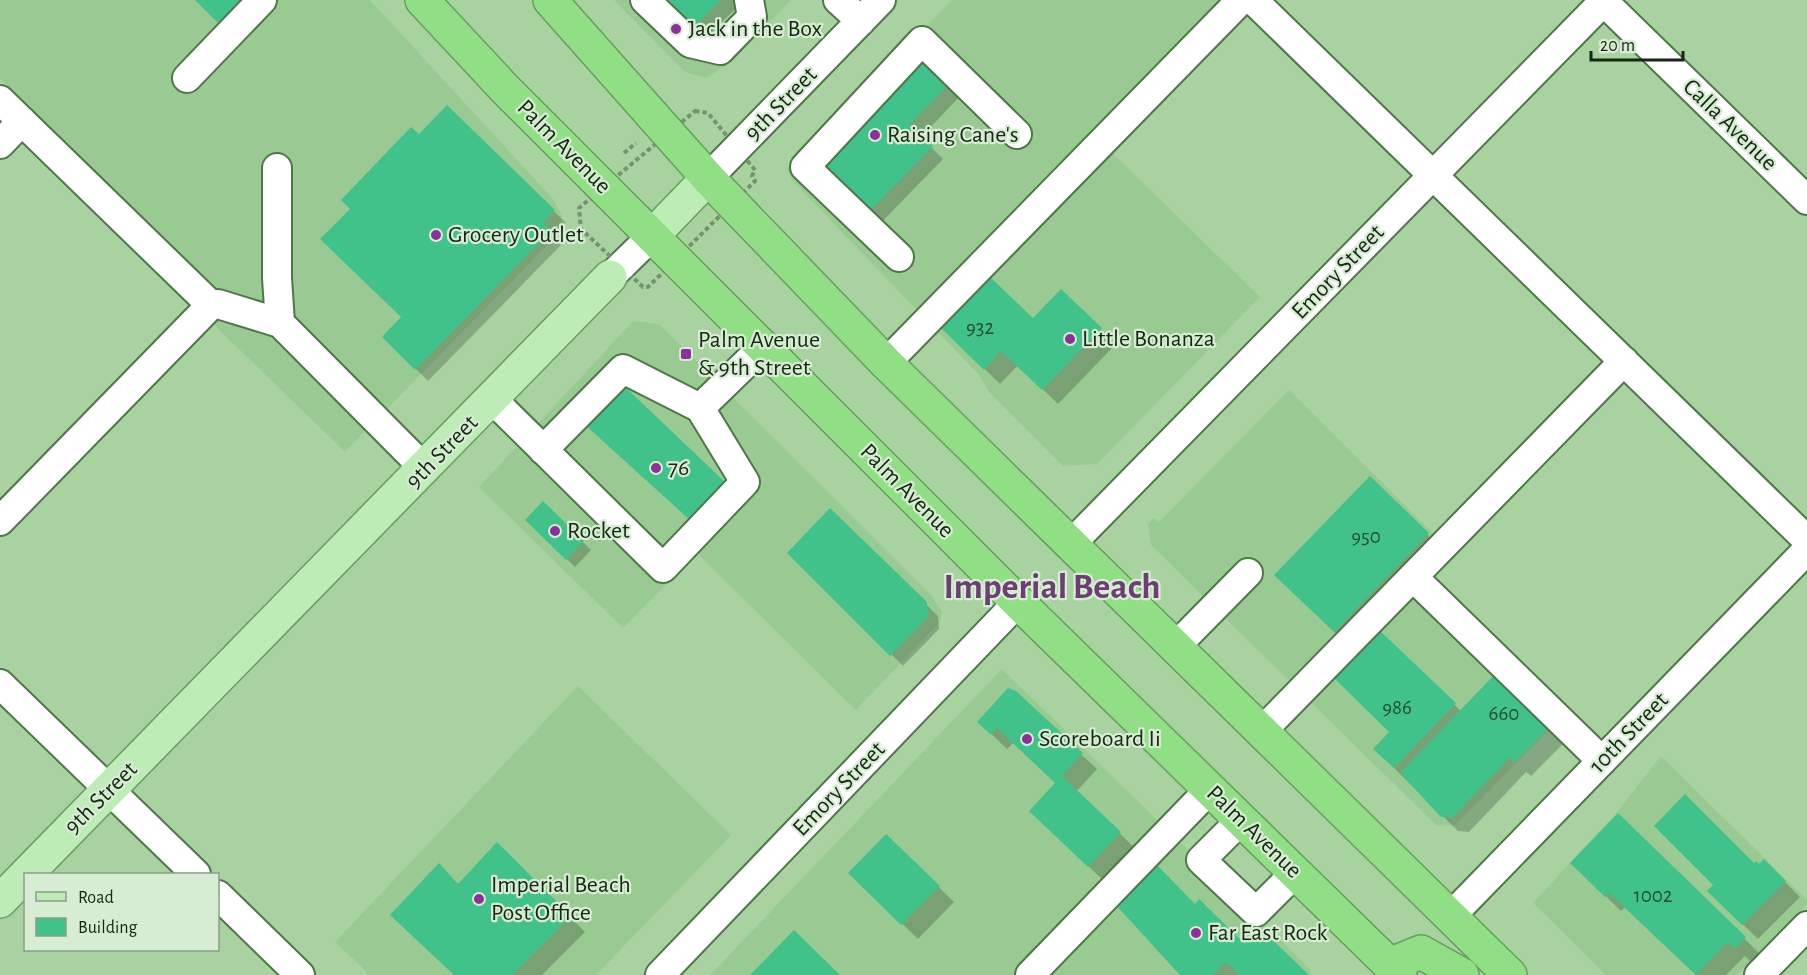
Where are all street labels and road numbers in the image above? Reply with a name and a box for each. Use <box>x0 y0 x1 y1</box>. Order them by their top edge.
street label: 9th Street <box>740 62 822 145</box>
street label: Calla Avenue <box>1678 75 1782 175</box>
street label: Palm Avenue <box>512 95 616 199</box>
street label: Emory Street <box>1287 220 1389 324</box>
street label: 9th Street <box>401 410 483 493</box>
street label: Palm Avenue <box>855 439 959 543</box>
street label: 10th Street <box>1585 688 1673 778</box>
street label: Emory Street <box>788 737 890 841</box>
street label: 9th Street <box>60 757 142 839</box>
street label: Palm Avenue <box>1202 781 1306 883</box>

